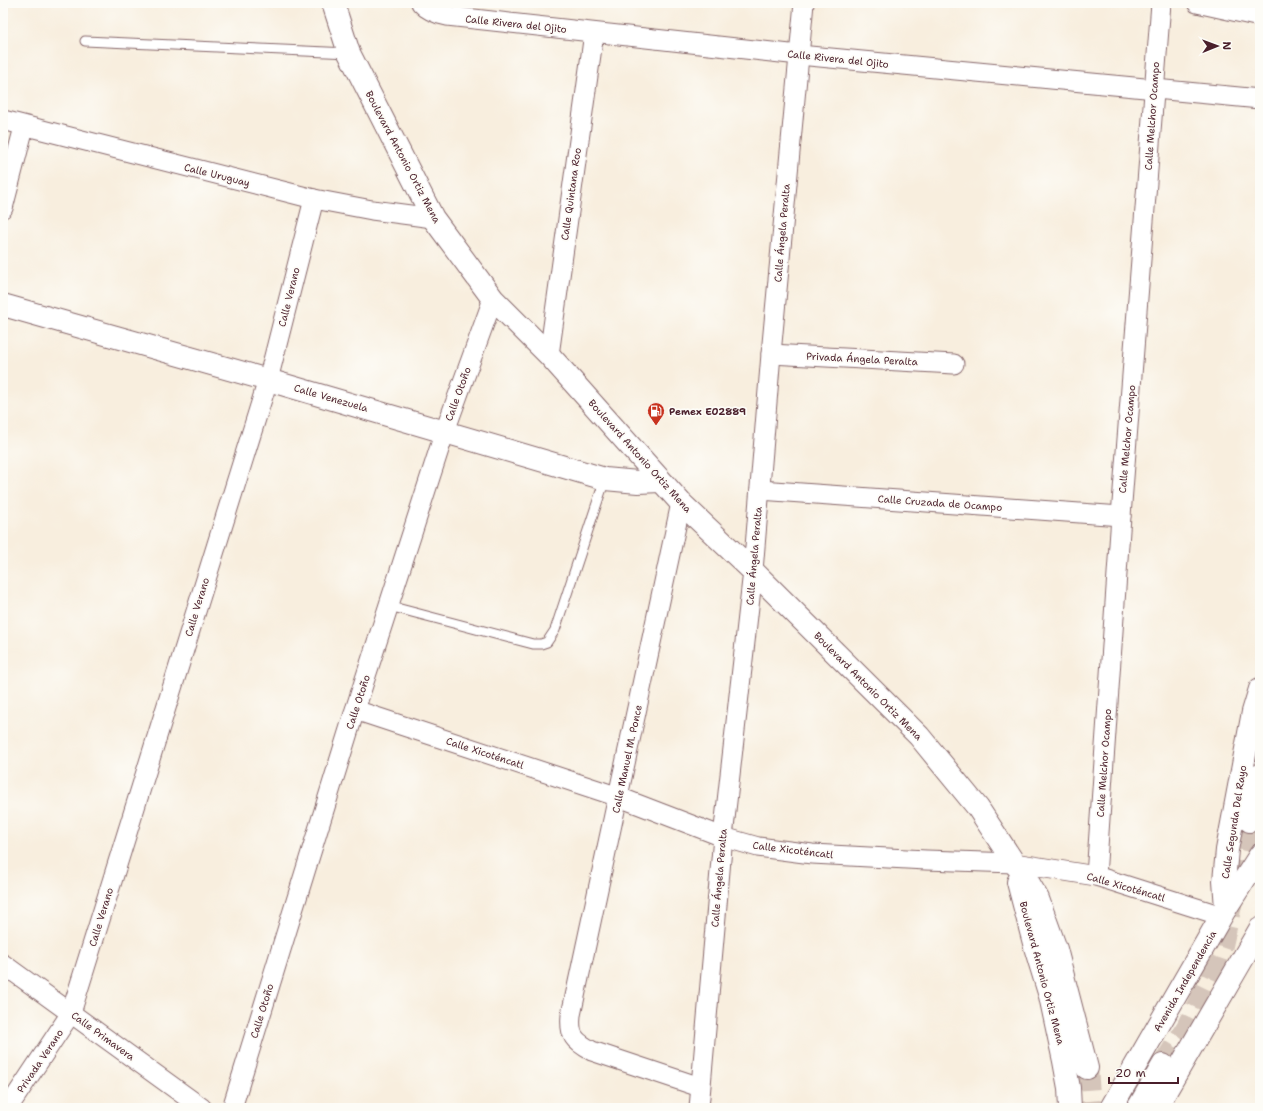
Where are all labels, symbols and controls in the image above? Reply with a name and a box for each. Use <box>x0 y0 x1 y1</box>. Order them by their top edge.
street label: Calle Rivera del Ojito <box>465 12 567 36</box>
north arrow <box>1197 26 1237 66</box>
text: N <box>1219 41 1234 51</box>
street label: Calle Rivera del Ojito <box>787 47 889 71</box>
street label: Calle Melchor Ocampo <box>1142 61 1162 171</box>
street label: Boulevard Antonio Ortiz Mena <box>363 89 444 226</box>
street label: Calle Quintana Roo <box>558 147 584 241</box>
street label: Calle Uruguay <box>183 161 252 190</box>
street label: Calle Ángela Peralta <box>771 182 793 283</box>
street label: Calle Verano <box>275 266 303 328</box>
street label: Privada Ángela Peralta <box>806 350 919 368</box>
street label: Calle Otoño <box>442 365 474 423</box>
street label: Calle Venezuela <box>292 381 370 415</box>
street label: Calle Melchor Ocampo <box>1116 384 1138 494</box>
street label: Boulevard Antonio Ortiz Mena <box>586 397 695 516</box>
fuel station icon: Pemex E02889 <box>646 401 666 426</box>
place label: Pemex E02889 <box>669 405 746 418</box>
street label: Calle Cruzada de Ocampo <box>877 492 1003 514</box>
street label: Calle Ángela Peralta <box>743 505 765 606</box>
street label: Calle Verano <box>182 576 212 638</box>
street label: Boulevard Antonio Ortiz Mena <box>811 629 925 743</box>
street label: Calle Otoño <box>343 673 373 731</box>
street label: Calle Manuel M. Ponce <box>609 703 645 814</box>
street label: Calle Melchor Ocampo <box>1094 708 1114 818</box>
street label: Calle Xicoténcatl <box>444 734 526 772</box>
street label: Calle Segunda Del Rayo <box>1219 764 1249 880</box>
street label: Calle Ángela Peralta <box>708 827 730 928</box>
street label: Calle Xicoténcatl <box>752 839 834 861</box>
street label: Calle Xicoténcatl <box>1085 870 1167 904</box>
street label: Calle Verano <box>86 886 116 948</box>
street label: Boulevard Antonio Ortiz Mena <box>1017 900 1068 1047</box>
street label: Avenida Independencia <box>1151 927 1220 1034</box>
street label: Calle Otoño <box>248 982 276 1040</box>
street label: Calle Primavera <box>69 1009 138 1064</box>
street label: Privada Verano <box>14 1027 66 1095</box>
scale bar <box>1109 1059 1178 1085</box>
text: 20 m <box>1115 1065 1146 1081</box>

